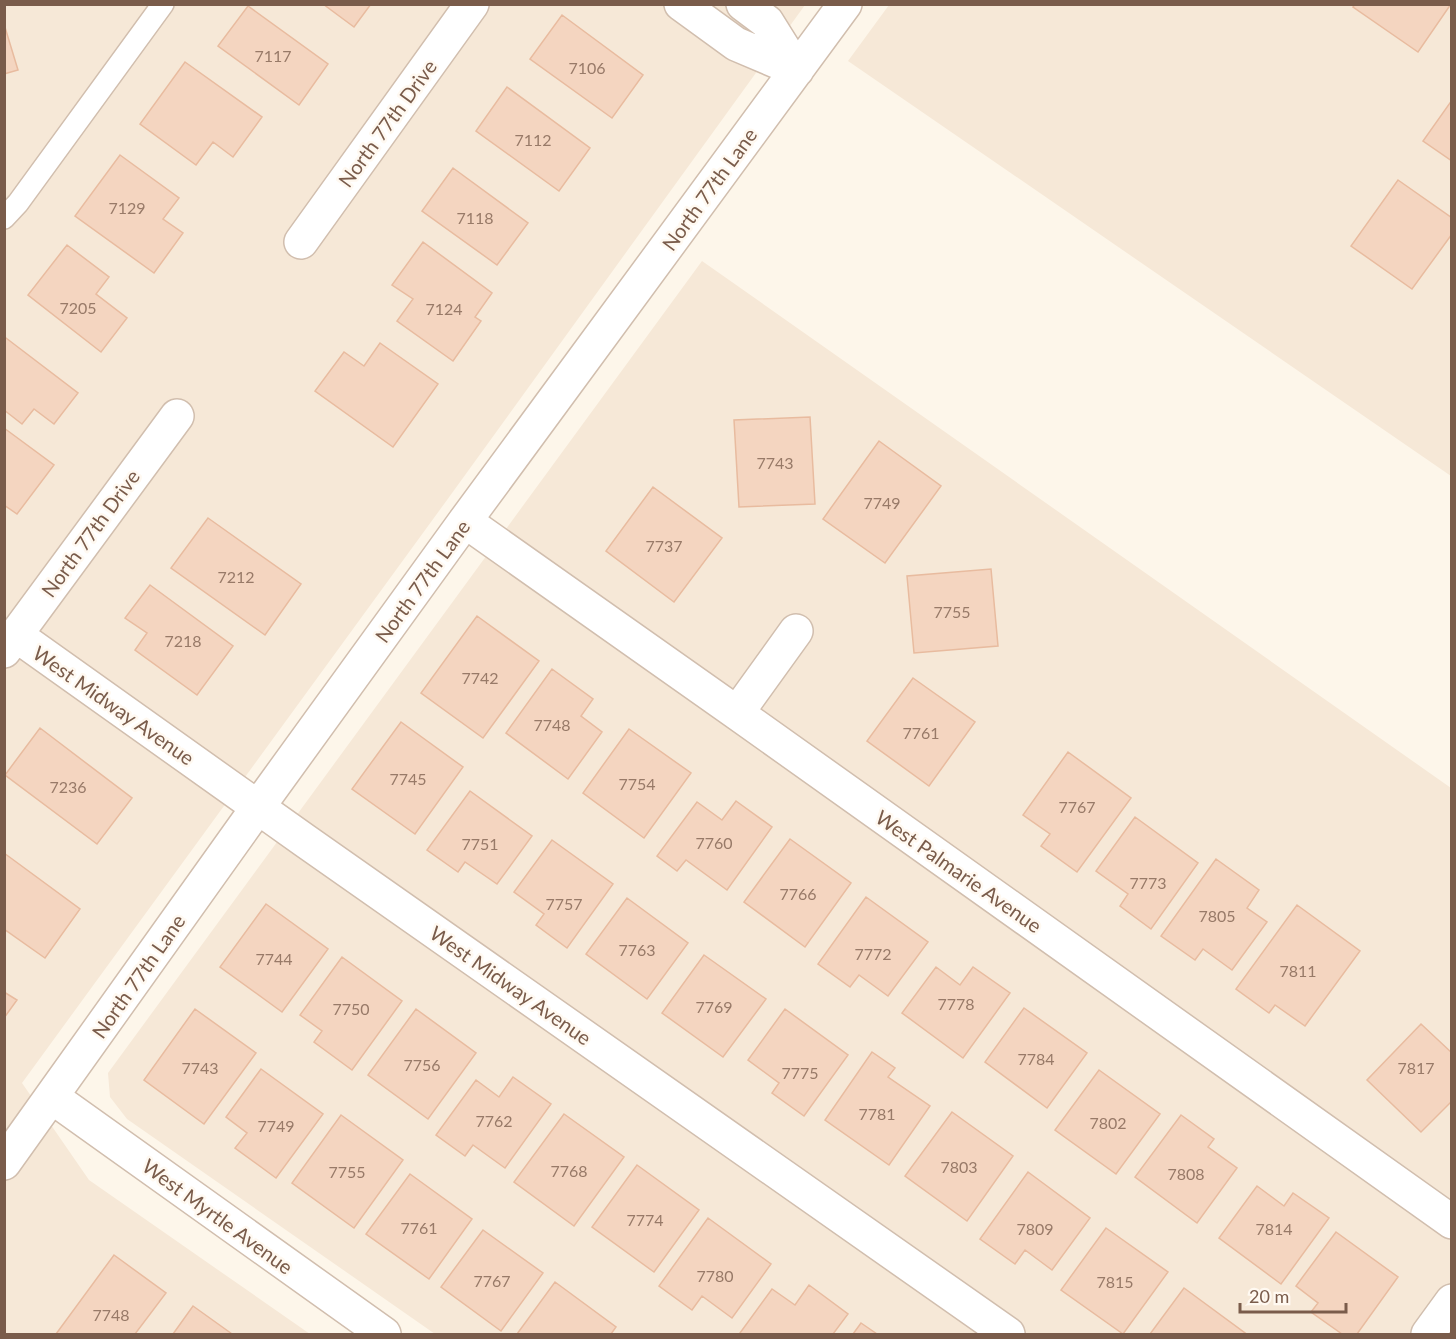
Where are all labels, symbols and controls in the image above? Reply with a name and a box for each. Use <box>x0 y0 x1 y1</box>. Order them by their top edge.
house number: 7117 <box>254 46 292 65</box>
street label: North 77th Drive <box>333 55 441 191</box>
house number: 7106 <box>568 58 606 77</box>
street label: North 77th Lane <box>656 123 762 255</box>
house number: 7112 <box>514 130 552 149</box>
house number: 7129 <box>108 198 146 217</box>
house number: 7118 <box>456 208 494 227</box>
house number: 7205 <box>59 298 97 317</box>
house number: 7124 <box>425 299 463 318</box>
house number: 7743 <box>756 453 794 472</box>
street label: North 77th Drive <box>36 465 144 601</box>
house number: 7749 <box>863 493 901 512</box>
street label: North 77th Lane <box>369 515 475 647</box>
house number: 7737 <box>645 536 683 555</box>
house number: 7212 <box>217 567 255 586</box>
house number: 7755 <box>933 602 971 621</box>
house number: 7218 <box>164 631 202 650</box>
street label: West Midway Avenue <box>29 640 199 770</box>
house number: 7742 <box>461 668 499 687</box>
house number: 7748 <box>533 715 571 734</box>
house number: 7761 <box>902 723 940 742</box>
house number: 7745 <box>389 769 427 788</box>
house number: 7754 <box>618 774 656 793</box>
house number: 7236 <box>49 777 87 796</box>
house number: 7767 <box>1058 797 1096 816</box>
street label: West Palmarie Avenue <box>871 805 1047 937</box>
house number: 7760 <box>695 833 733 852</box>
house number: 7751 <box>461 834 499 853</box>
house number: 7773 <box>1129 873 1167 892</box>
house number: 7766 <box>779 884 817 903</box>
house number: 7757 <box>545 894 583 913</box>
house number: 7805 <box>1198 906 1236 925</box>
street label: North 77th Lane <box>86 909 190 1043</box>
street label: West Midway Avenue <box>426 920 596 1050</box>
house number: 7763 <box>618 940 656 959</box>
house number: 7772 <box>854 944 892 963</box>
house number: 7744 <box>255 949 293 968</box>
house number: 7811 <box>1279 961 1317 980</box>
house number: 7778 <box>937 994 975 1013</box>
house number: 7769 <box>695 997 733 1016</box>
house number: 7750 <box>332 999 370 1018</box>
house number: 7784 <box>1017 1049 1055 1068</box>
house number: 7756 <box>403 1055 441 1074</box>
house number: 7743 <box>181 1058 219 1077</box>
house number: 7817 <box>1397 1058 1435 1077</box>
house number: 7775 <box>781 1063 819 1082</box>
house number: 7781 <box>858 1104 896 1123</box>
house number: 7762 <box>475 1111 513 1130</box>
house number: 7802 <box>1089 1113 1127 1132</box>
house number: 7749 <box>257 1116 295 1135</box>
street label: West Myrtle Avenue <box>138 1153 298 1279</box>
house number: 7803 <box>940 1157 978 1176</box>
house number: 7768 <box>550 1161 588 1180</box>
house number: 7755 <box>328 1162 366 1181</box>
house number: 7808 <box>1167 1164 1205 1183</box>
house number: 7774 <box>626 1210 664 1229</box>
house number: 7761 <box>400 1218 438 1237</box>
house number: 7809 <box>1016 1219 1054 1238</box>
house number: 7814 <box>1255 1219 1293 1238</box>
house number: 7780 <box>696 1266 734 1285</box>
house number: 7767 <box>473 1271 511 1290</box>
house number: 7815 <box>1096 1272 1134 1291</box>
scale bar <box>1240 1276 1346 1314</box>
text: 20 m <box>1249 1285 1289 1307</box>
house number: 7748 <box>92 1305 130 1324</box>

